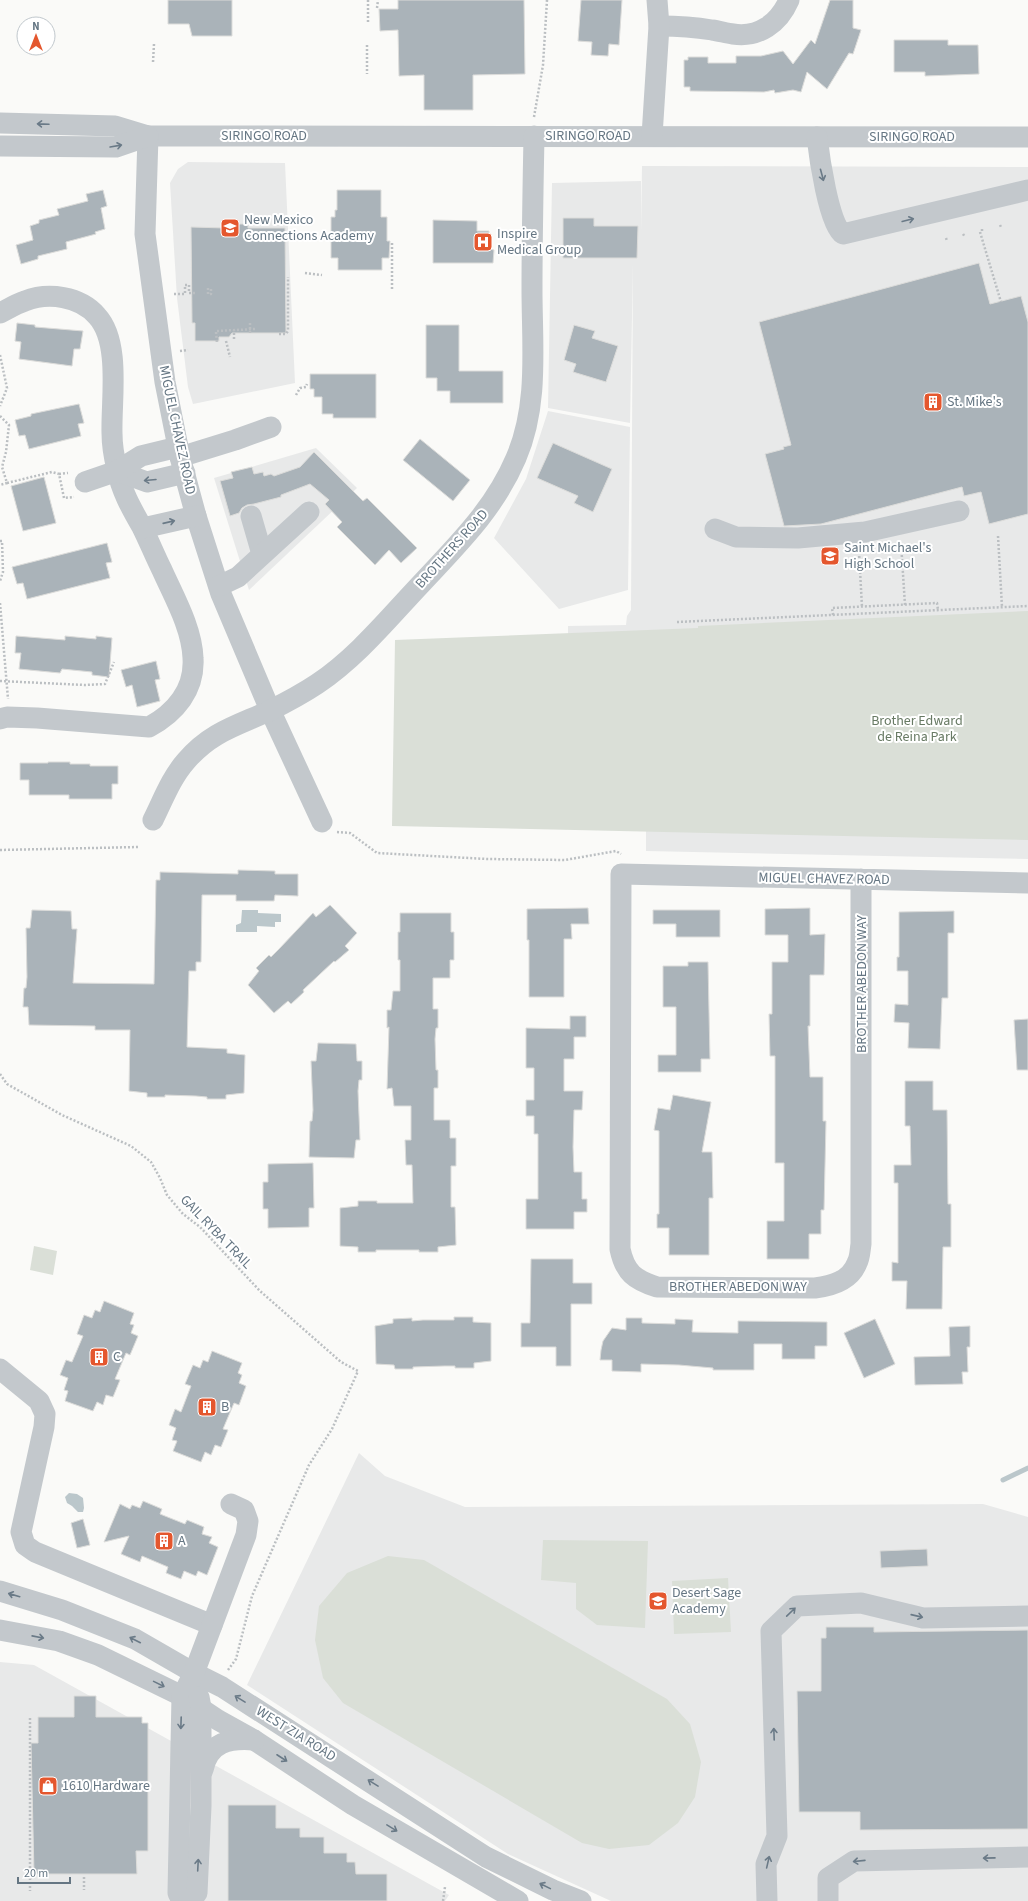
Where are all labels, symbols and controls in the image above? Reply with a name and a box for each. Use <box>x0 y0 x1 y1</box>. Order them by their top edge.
north arrow <box>16 16 56 56</box>
text: N <box>32 19 40 34</box>
one-way arrow <box>37 121 50 128</box>
street label: SIRINGO ROAD <box>221 126 307 146</box>
street label: SIRINGO ROAD <box>545 126 631 146</box>
street label: SIRINGO ROAD <box>869 127 955 147</box>
one-way arrow <box>109 141 122 149</box>
one-way arrow <box>819 168 827 181</box>
place label: New Mexico Connections Academy <box>244 210 374 246</box>
one-way arrow <box>901 215 914 223</box>
school or university icon: New Mexico Connections Academy <box>219 217 241 239</box>
place label: Inspire Medical Group <box>497 224 582 260</box>
hospital icon: Inspire Medical Group <box>472 231 494 253</box>
street label: MIGUEL CHAVEZ ROAD <box>154 364 200 496</box>
building icon: St. Mike's <box>922 391 944 413</box>
place label: St. Mike's <box>947 392 1002 412</box>
one-way arrow <box>144 476 157 484</box>
street label: BROTHERS ROAD <box>411 505 493 593</box>
one-way arrow <box>162 518 175 525</box>
place label: Saint Michael's High School <box>844 538 932 574</box>
school or university icon: Saint Michael's High School <box>819 545 841 567</box>
park label: Brother Edward de Reina Park <box>871 711 963 747</box>
street label: MIGUEL CHAVEZ ROAD <box>758 868 890 890</box>
street label: BROTHER ABEDON WAY <box>852 915 872 1053</box>
street label: GAIL RYBA TRAIL <box>175 1190 257 1274</box>
street label: BROTHER ABEDON WAY <box>669 1277 807 1297</box>
building icon: C <box>88 1346 110 1368</box>
place label: C <box>113 1347 121 1367</box>
building icon: B <box>196 1396 218 1418</box>
place label: B <box>221 1397 229 1417</box>
building icon: A <box>153 1530 175 1552</box>
place label: A <box>178 1531 186 1551</box>
place label: Desert Sage Academy <box>672 1583 741 1619</box>
school or university icon: Desert Sage Academy <box>647 1590 669 1612</box>
one-way arrow <box>7 1591 20 1598</box>
one-way arrow <box>786 1607 796 1617</box>
one-way arrow <box>910 1613 923 1621</box>
one-way arrow <box>31 1633 44 1641</box>
one-way arrow <box>130 1636 142 1643</box>
one-way arrow <box>152 1681 164 1688</box>
one-way arrow <box>234 1694 246 1702</box>
street label: WEST ZIA ROAD <box>252 1701 340 1767</box>
one-way arrow <box>177 1716 185 1729</box>
one-way arrow <box>770 1728 778 1741</box>
one-way arrow <box>276 1754 287 1762</box>
shop icon: 1610 Hardware <box>37 1775 59 1797</box>
place label: 1610 Hardware <box>62 1776 150 1796</box>
one-way arrow <box>367 1779 379 1787</box>
one-way arrow <box>386 1824 397 1832</box>
one-way arrow <box>983 1854 996 1862</box>
one-way arrow <box>764 1856 772 1869</box>
one-way arrow <box>853 1857 866 1865</box>
scale bar <box>18 1859 70 1885</box>
one-way arrow <box>194 1859 202 1872</box>
text: 20 m <box>24 1865 48 1882</box>
one-way arrow <box>539 1882 551 1889</box>

